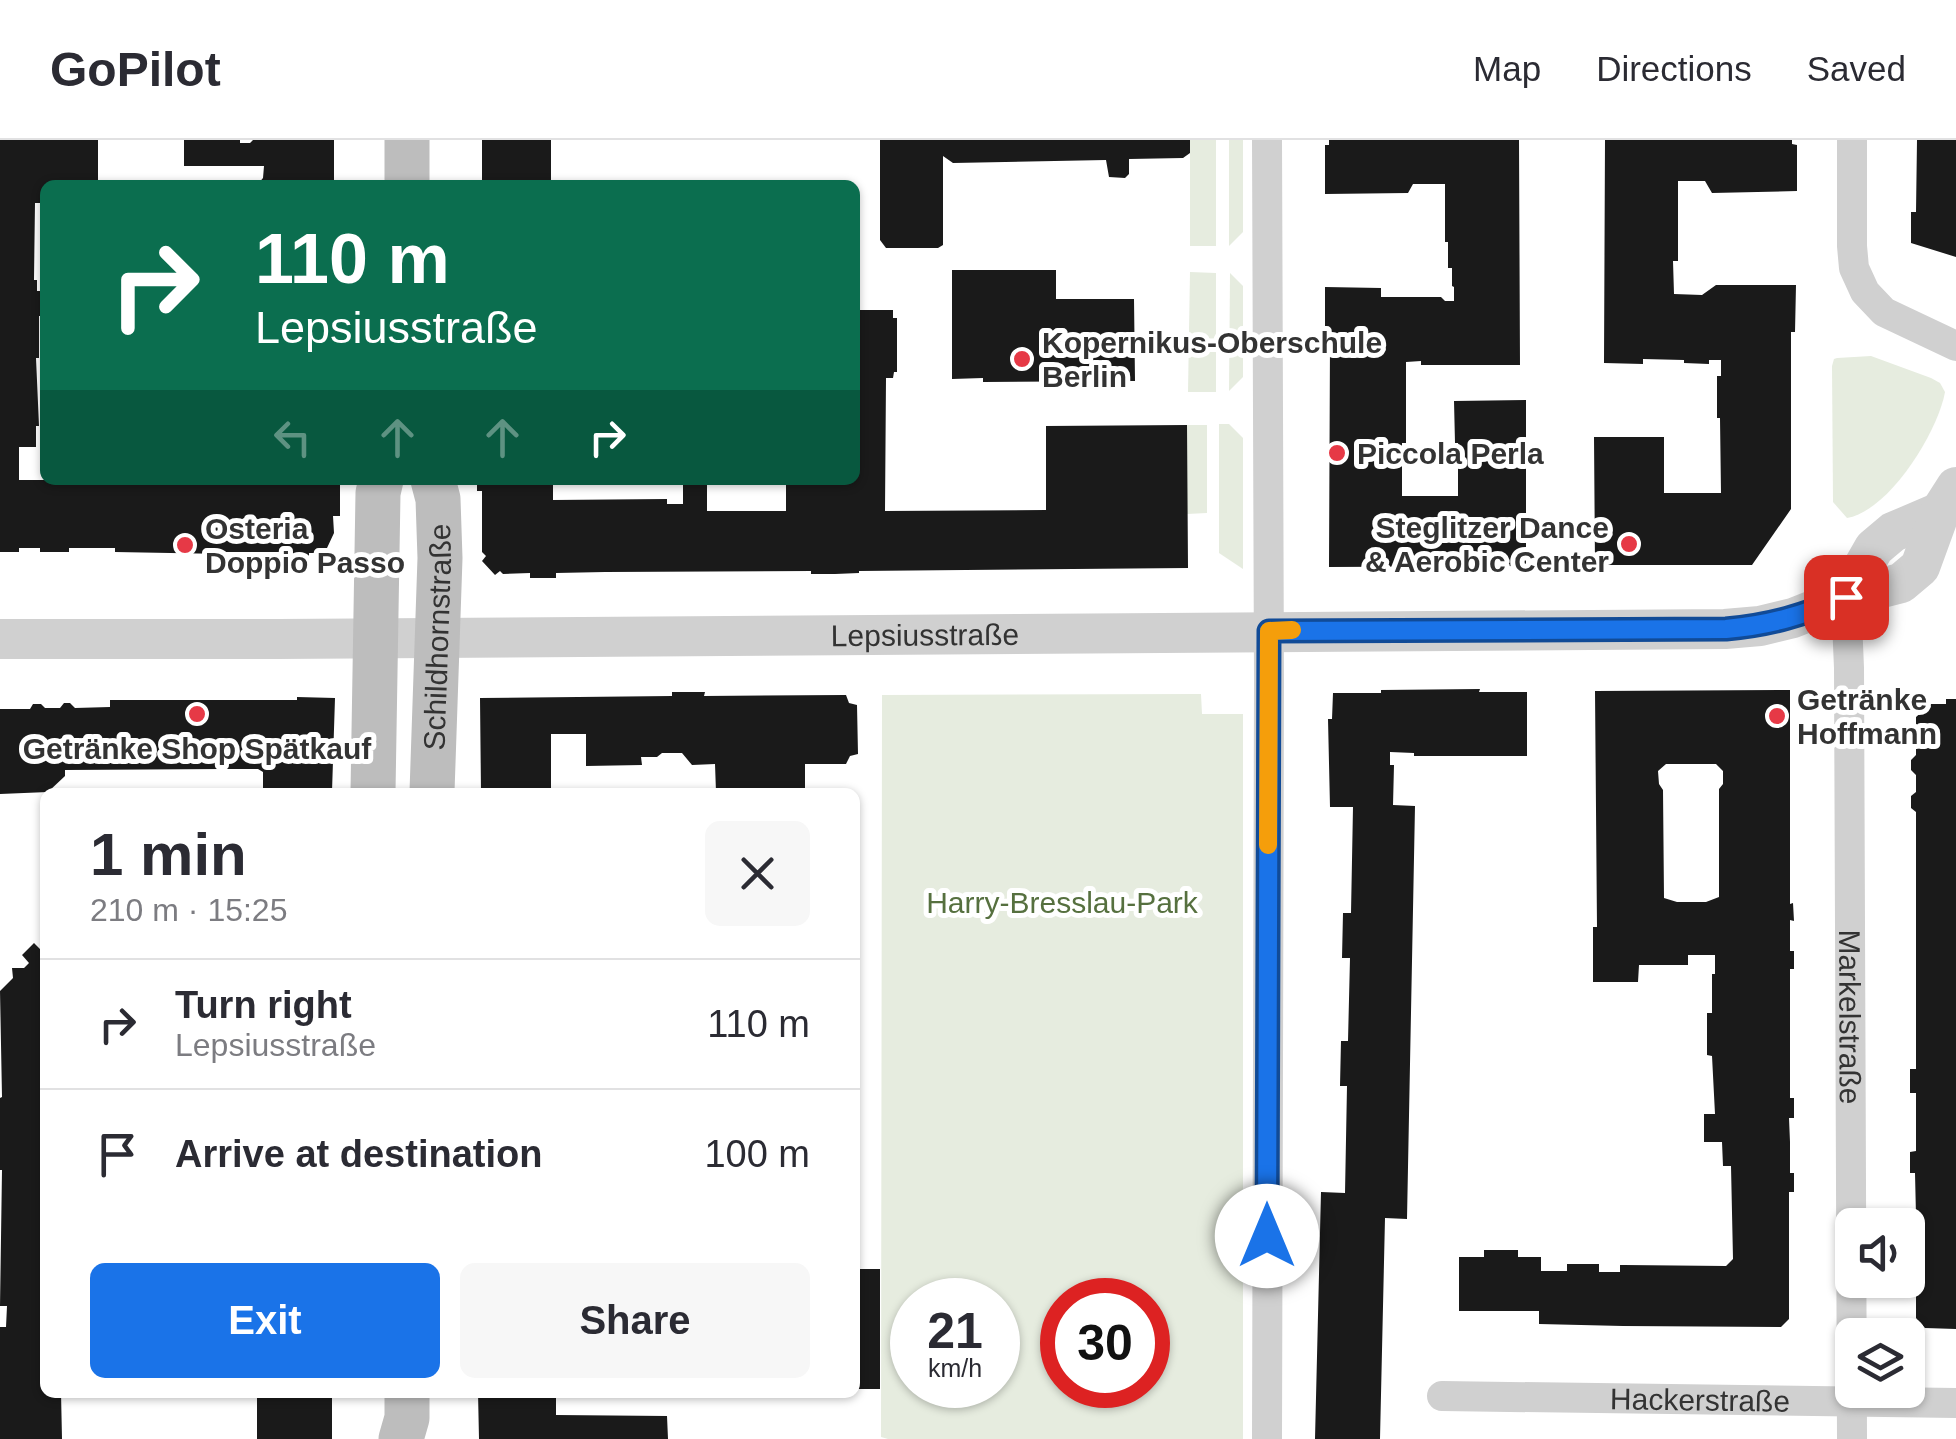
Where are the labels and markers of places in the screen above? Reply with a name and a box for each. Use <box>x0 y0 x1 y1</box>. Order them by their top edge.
place label: Kopernikus-Oberschule Berlin <box>1042 326 1382 393</box>
marker: Kopernikus-Oberschule Berlin <box>1011 348 1033 370</box>
place label: Piccola Perla <box>1357 437 1544 470</box>
marker: Piccola Perla <box>1326 442 1348 464</box>
place label: Steglitzer Dance & Aerobic Center <box>1365 511 1609 578</box>
place label: Osteria Doppio Passo <box>205 512 405 579</box>
marker: Steglitzer Dance & Aerobic Center <box>1618 533 1640 555</box>
marker: Osteria Doppio Passo <box>174 534 196 556</box>
pin <box>1804 555 1889 640</box>
place label: Getränke Hoffmann <box>1797 683 1937 750</box>
marker: Getränke Shop Spätkauf <box>186 703 208 725</box>
marker: Getränke Hoffmann <box>1766 705 1788 727</box>
place label: Getränke Shop Spätkauf <box>23 732 372 765</box>

